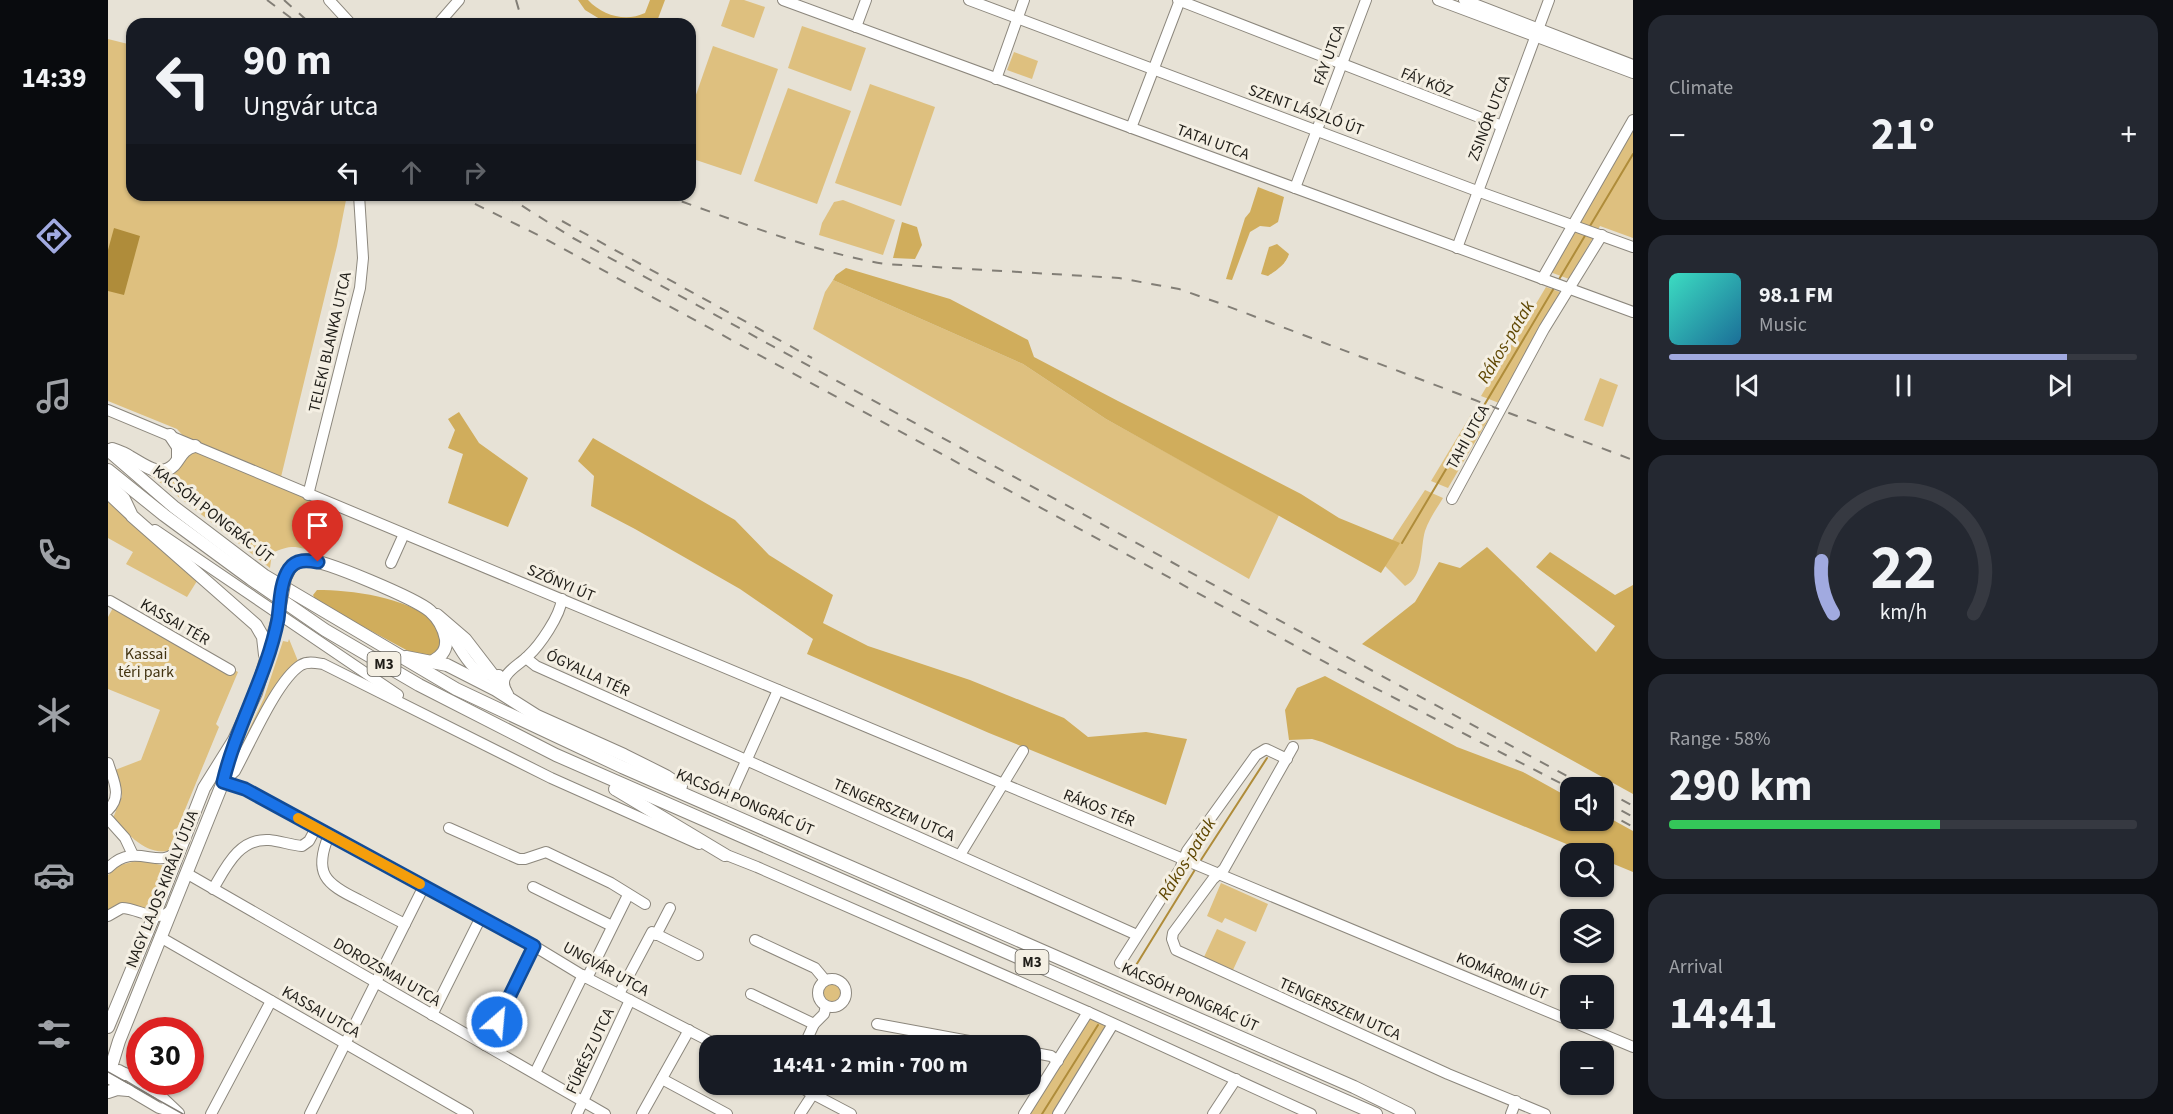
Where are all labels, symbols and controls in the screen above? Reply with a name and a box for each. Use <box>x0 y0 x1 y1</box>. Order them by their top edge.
street label: FÁY UTCA <box>1308 21 1350 88</box>
text: 90 m <box>243 31 332 91</box>
icon: left <box>144 42 222 120</box>
text: 14:39 <box>21 59 87 98</box>
street label: FÁY KÖZ <box>1398 62 1456 102</box>
street label: ZSINÓR UTCA <box>1463 72 1516 164</box>
text: Climate <box>1669 74 1733 102</box>
street label: SZENT LÁSZLÓ ÚT <box>1245 79 1367 141</box>
text: Ungvár utca <box>243 87 378 126</box>
text: 21° <box>1871 103 1935 167</box>
text: − <box>1669 112 1685 159</box>
text: + <box>2121 112 2137 159</box>
street label: TATAI UTCA <box>1173 119 1253 165</box>
icon: left <box>332 156 365 189</box>
icon: ahead <box>395 156 428 189</box>
icon: right <box>458 156 491 189</box>
icon: directions <box>33 215 75 257</box>
street label: TELEKI BLANKA UTCA <box>303 269 357 414</box>
text: 98.1 FM <box>1759 279 1833 311</box>
water label: Rákos-patak <box>1471 295 1541 388</box>
text: Music <box>1759 311 1807 339</box>
icon: previous <box>1731 369 1764 402</box>
icon: pause <box>1887 369 1920 402</box>
icon: next <box>2043 369 2076 402</box>
icon: music <box>33 375 75 417</box>
street label: TAHI UTCA <box>1441 400 1495 473</box>
street label: KACSÓH PONGRÁC ÚT <box>148 460 278 568</box>
pin <box>292 500 343 562</box>
icon: arrive <box>301 509 334 542</box>
text: 22 <box>1870 524 1936 613</box>
icon: phone <box>33 534 75 576</box>
street label: SZŐNYI ÚT <box>524 559 599 607</box>
street label: KASSAI TÉR <box>136 593 214 651</box>
text: km/h <box>1879 597 1927 628</box>
park label: Kassai téri park <box>118 643 174 683</box>
street label: ÓGYALLA TÉR <box>542 644 634 702</box>
road number: M3 <box>368 652 400 676</box>
icon: climate <box>33 694 75 736</box>
text: Range · 58% <box>1669 725 1770 753</box>
text: 290 km <box>1669 754 1813 818</box>
street label: KACSÓH PONGRÁC ÚT <box>673 763 818 841</box>
street label: TENGERSZEM UTCA <box>830 773 959 847</box>
map controls <box>1560 777 1614 1095</box>
button: sound <box>1560 777 1614 831</box>
street label: RÁKOS TÉR <box>1060 784 1138 832</box>
street label: NAGY LAJOS KIRÁLY ÚTJA <box>120 807 204 971</box>
water label: Rákos-patak <box>1152 813 1222 905</box>
button: search <box>1560 843 1614 897</box>
icon: car <box>33 854 75 896</box>
button: layers <box>1560 909 1614 963</box>
street label: DOROZSMAI UTCA <box>329 932 445 1012</box>
street label: UNGVÁR UTCA <box>559 936 653 1002</box>
street label: KOMÁROMI ÚT <box>1453 947 1552 1005</box>
road number: M3 <box>1016 950 1048 974</box>
text: Arrival <box>1669 953 1723 981</box>
street label: KACSÓH PONGRÁC ÚT <box>1118 957 1262 1037</box>
street label: TENGERSZEM UTCA <box>1276 972 1405 1046</box>
button: + <box>1560 975 1614 1029</box>
street label: KASSAI UTCA <box>278 981 364 1043</box>
text: 14:41 <box>1669 982 1778 1046</box>
position arrow <box>465 990 529 1054</box>
street label: FŰRÉSZ UTCA <box>560 1004 620 1098</box>
icon: filters <box>33 1013 75 1055</box>
speed limit sign: 30 <box>126 1017 204 1095</box>
button: − <box>1560 1041 1614 1095</box>
text: 14:41 · 2 min · 700 m <box>772 1049 968 1081</box>

